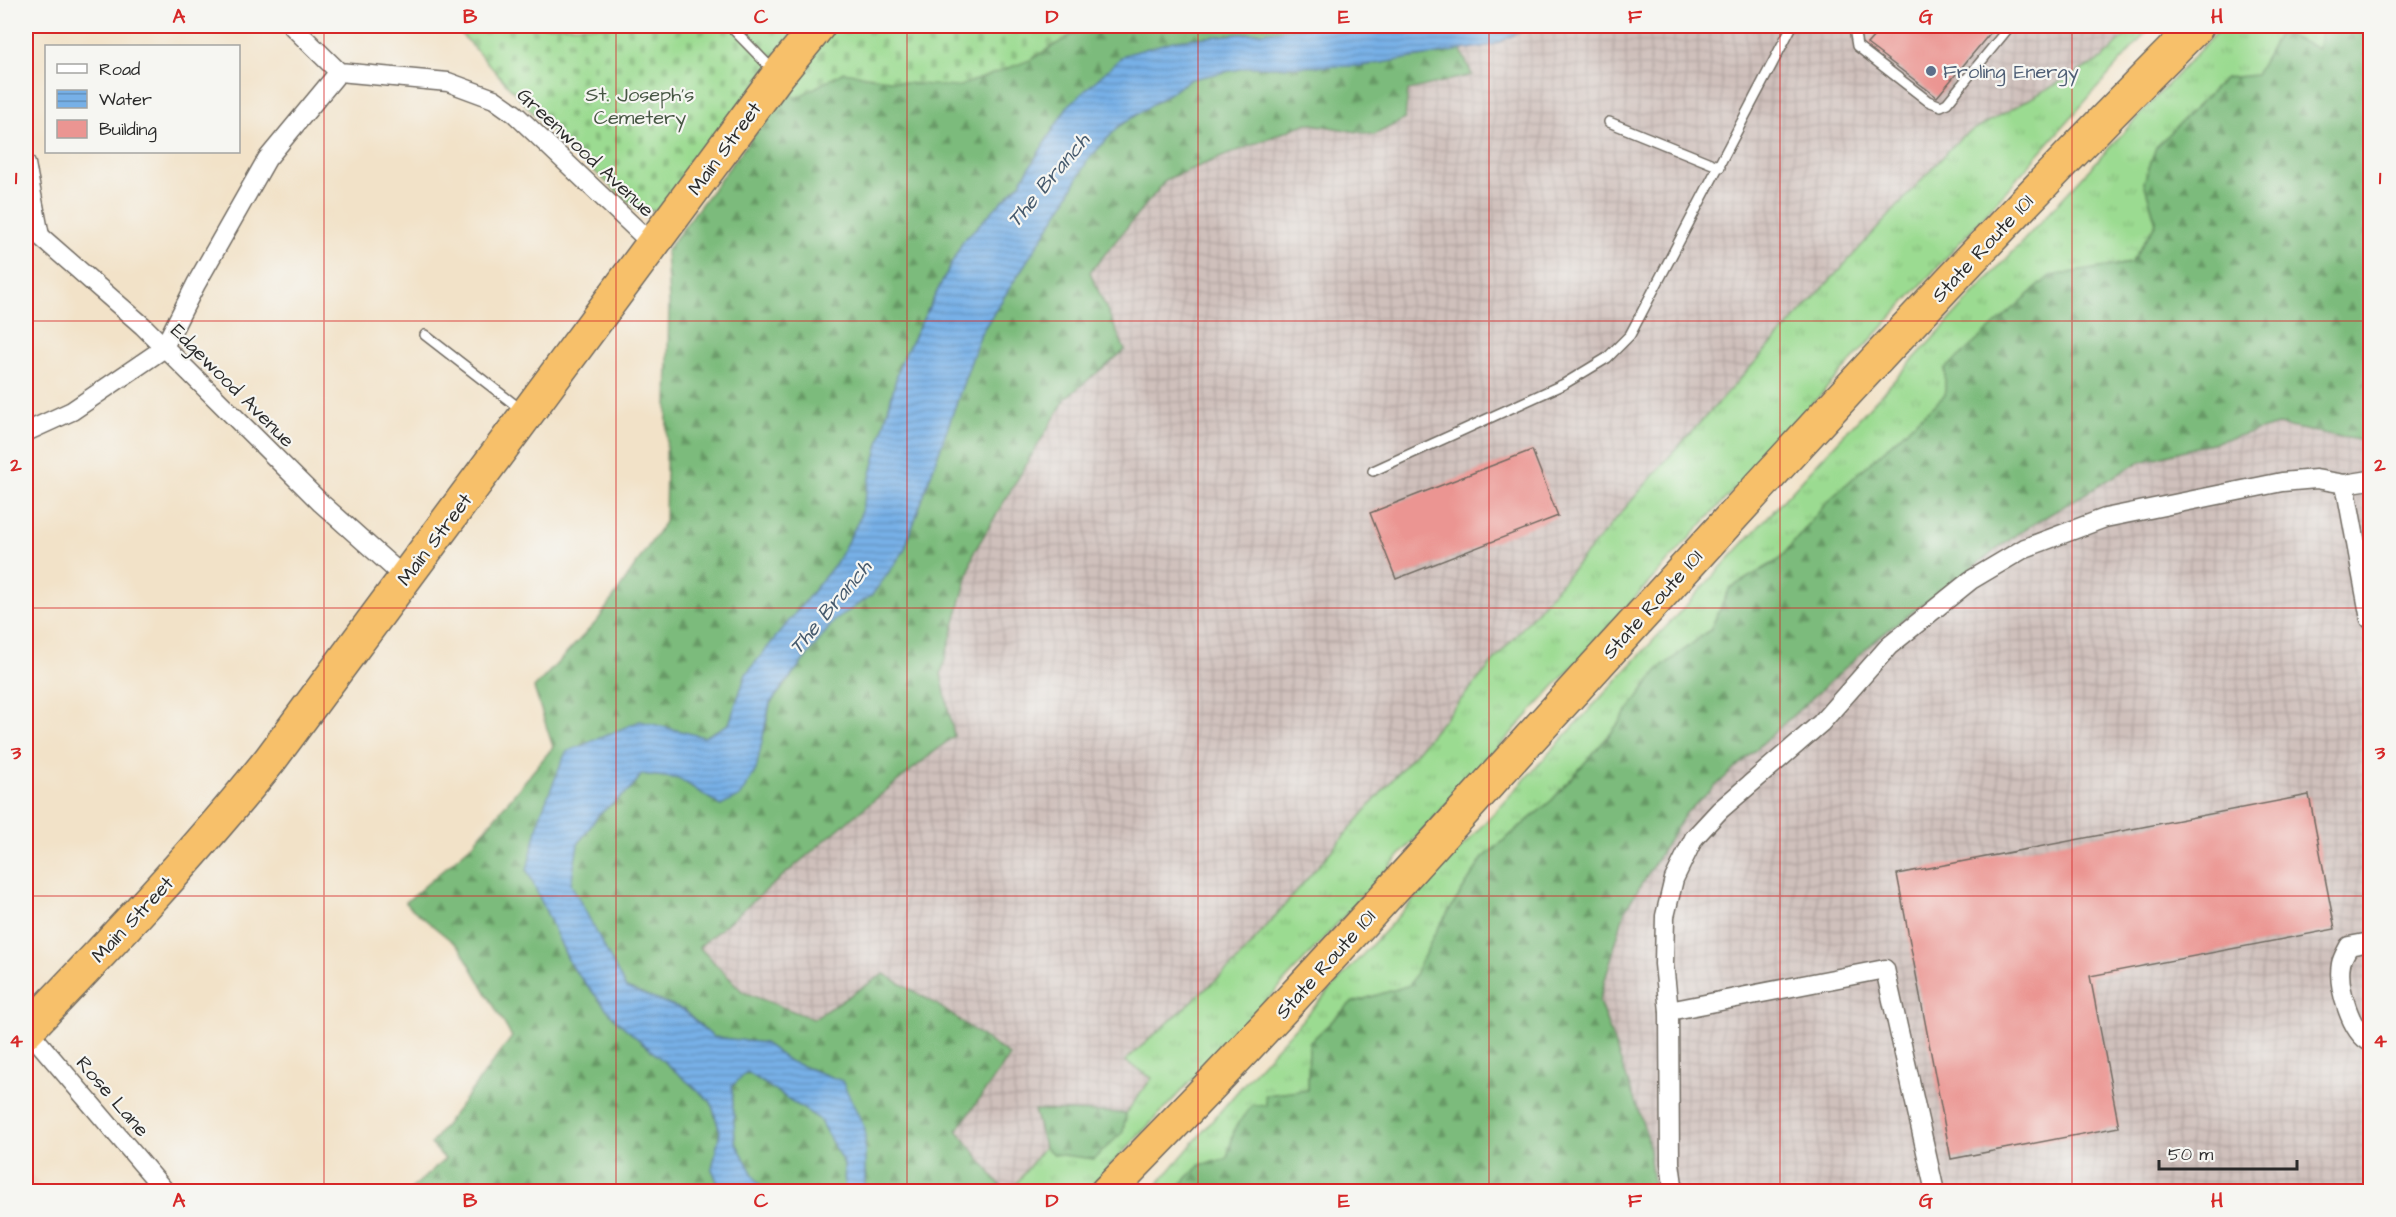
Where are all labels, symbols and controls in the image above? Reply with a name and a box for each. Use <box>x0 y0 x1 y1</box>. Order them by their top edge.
text: A <box>173 3 186 31</box>
text: B <box>463 3 478 31</box>
text: C <box>754 3 769 31</box>
text: D <box>1046 3 1059 31</box>
text: E <box>1338 3 1350 31</box>
text: F <box>1628 3 1643 31</box>
text: G <box>1919 3 1933 31</box>
text: H <box>2211 3 2223 31</box>
legend <box>45 45 240 153</box>
text: Road <box>99 57 140 82</box>
place label: Froling Energy <box>1943 58 2079 87</box>
marker: Froling Energy <box>1924 64 1938 78</box>
park label: St. Joseph's Cemetery <box>586 81 694 133</box>
street label: Greenwood Avenue <box>511 82 660 224</box>
text: Water <box>99 87 152 112</box>
street label: Main Street <box>681 96 768 201</box>
text: Building <box>99 117 157 143</box>
water label: The Branch <box>1000 126 1097 234</box>
text: 1 <box>15 164 18 192</box>
text: 1 <box>2379 164 2382 192</box>
street label: State Route 101 <box>1925 188 2040 309</box>
street label: Edgewood Avenue <box>163 317 301 455</box>
text: 2 <box>9 451 22 479</box>
text: 2 <box>2373 451 2386 479</box>
street label: Main Street <box>391 487 479 592</box>
street label: State Route 101 <box>1596 544 1710 665</box>
water label: The Branch <box>782 553 879 661</box>
text: 3 <box>10 739 22 767</box>
text: 3 <box>2374 739 2386 767</box>
street label: Main Street <box>85 870 180 969</box>
street label: State Route 101 <box>1269 904 1383 1025</box>
text: 4 <box>9 1027 23 1055</box>
text: 4 <box>2373 1027 2387 1055</box>
street label: Rose Lane <box>69 1050 155 1143</box>
scale bar <box>2159 1133 2297 1171</box>
text: 50 m <box>2168 1142 2213 1167</box>
text: A <box>173 1187 186 1215</box>
text: B <box>463 1187 478 1215</box>
text: C <box>754 1187 769 1215</box>
text: D <box>1046 1187 1059 1215</box>
text: E <box>1338 1187 1350 1215</box>
text: F <box>1628 1187 1643 1215</box>
text: G <box>1919 1187 1933 1215</box>
text: H <box>2211 1187 2223 1215</box>

